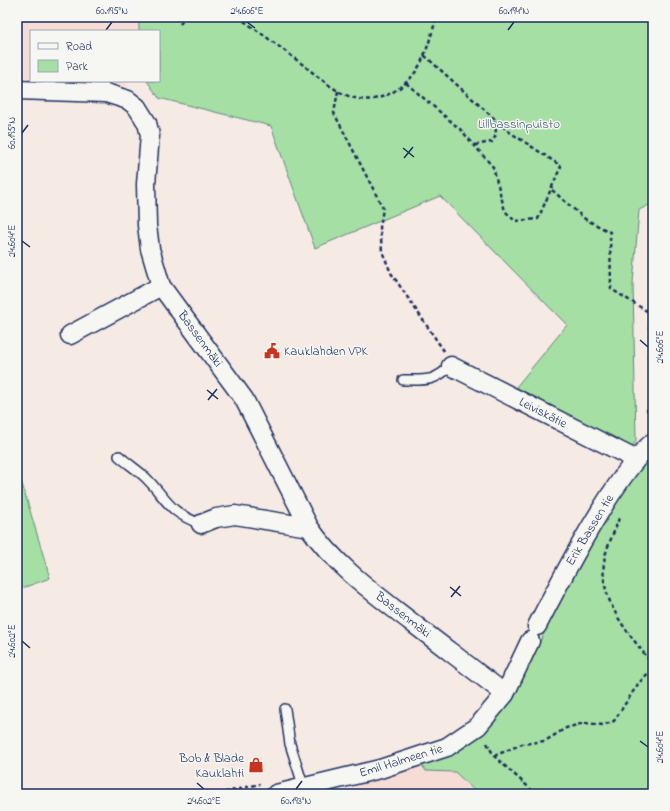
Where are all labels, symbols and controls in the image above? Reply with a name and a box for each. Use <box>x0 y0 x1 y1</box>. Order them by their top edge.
text: 60.195°N <box>96 4 128 19</box>
text: 24.606°E <box>231 4 264 19</box>
text: 60.194°N <box>499 4 529 19</box>
legend <box>30 30 160 82</box>
text: Road <box>66 38 92 56</box>
text: Park <box>66 58 88 76</box>
park label: Lillbassinpuisto <box>478 115 560 134</box>
text: 60.195°N <box>5 117 20 149</box>
text: 24.604°E <box>5 225 20 257</box>
street label: Bassenmäki <box>172 306 227 371</box>
text: 24.606°E <box>653 331 668 364</box>
public building icon: Kauklahden VPK <box>263 342 281 360</box>
place label: Kauklahden VPK <box>284 342 368 361</box>
street label: Leiviskätie <box>516 393 571 433</box>
street label: Erik Bassen tie <box>561 491 619 569</box>
street label: Bassenmäki <box>370 587 435 643</box>
text: 24.602°E <box>5 624 20 658</box>
text: 24.604°E <box>653 731 668 763</box>
street label: Emil Halmeen tie <box>357 739 445 783</box>
place label: Bob & Blade Kauklahti <box>178 749 244 783</box>
shop icon: Bob & Blade Kauklahti <box>247 756 265 774</box>
text: 24.602°E <box>187 794 221 809</box>
text: 60.193°N <box>281 794 312 809</box>

